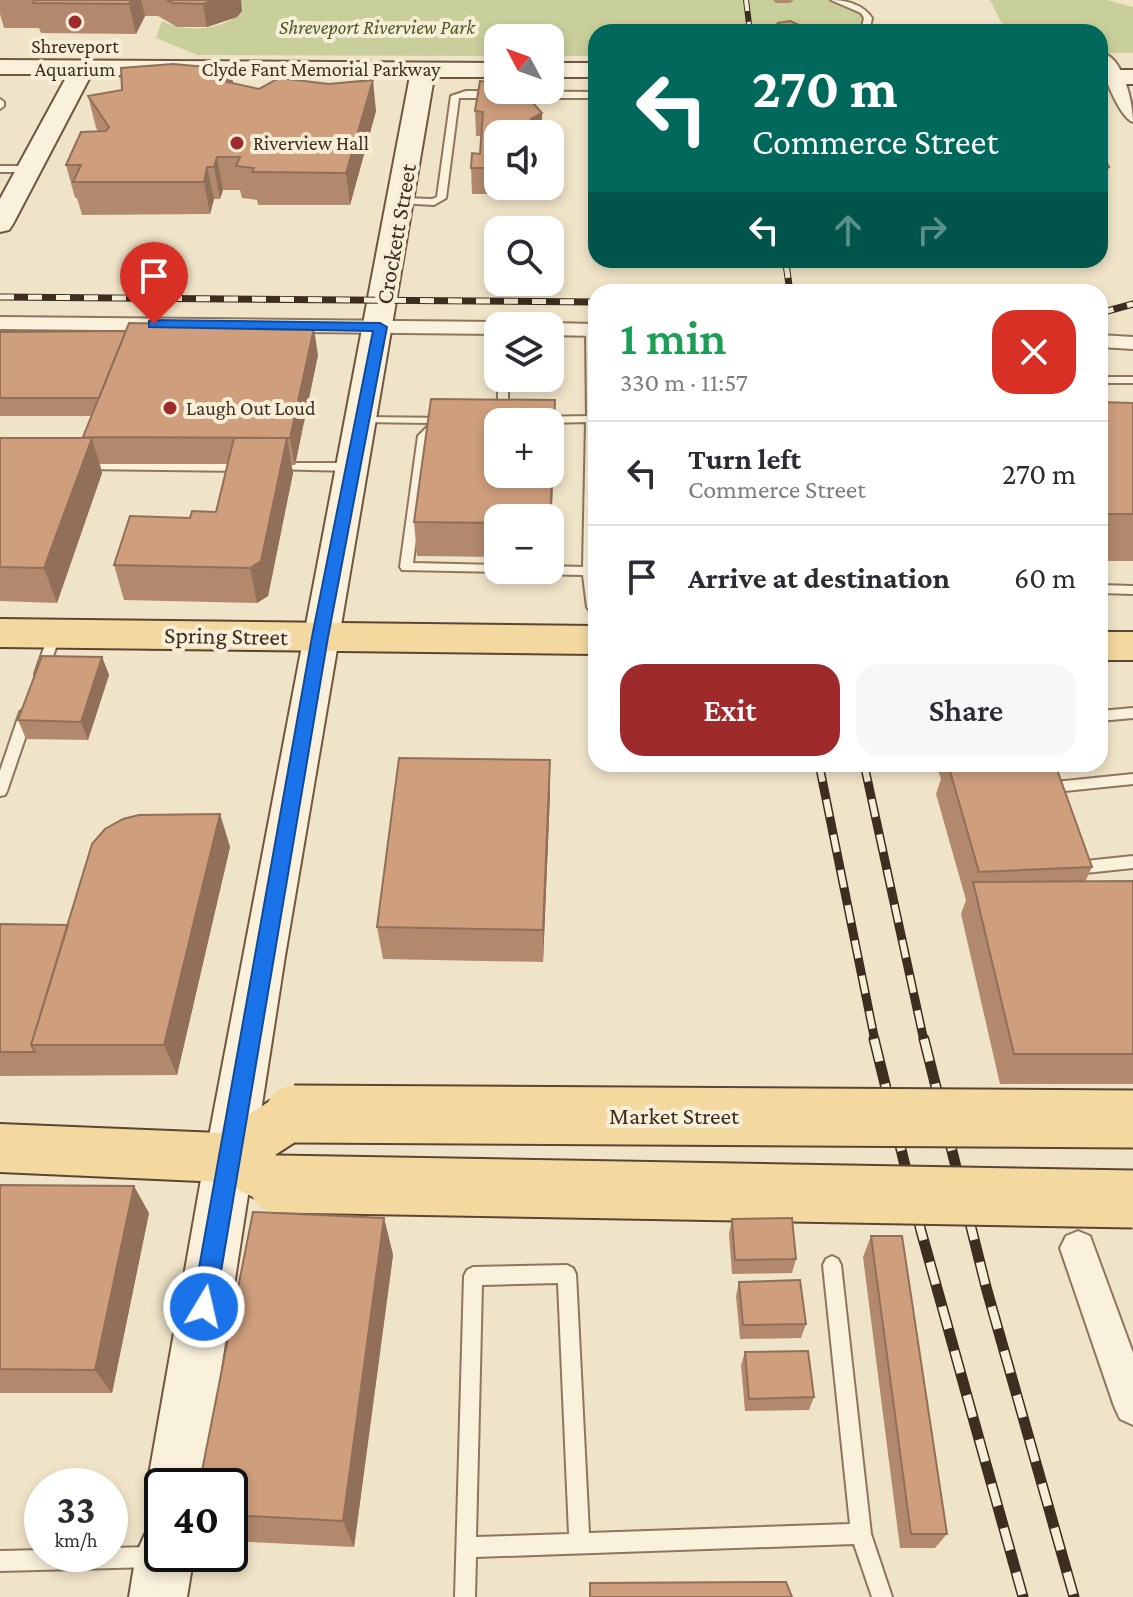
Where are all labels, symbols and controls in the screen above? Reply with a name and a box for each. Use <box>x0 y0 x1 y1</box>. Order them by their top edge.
marker: Shreveport Aquarium <box>66 13 84 31</box>
park label: Shreveport Riverview Park <box>279 16 476 39</box>
north arrow <box>484 24 564 104</box>
map controls <box>484 24 564 584</box>
place label: Shreveport Aquarium <box>31 35 119 81</box>
icon: left <box>620 56 724 160</box>
text: 270 m <box>752 57 898 119</box>
street label: Clyde Fant Memorial Parkway <box>201 58 441 81</box>
button: sound <box>484 120 564 200</box>
text: Commerce Street <box>752 122 998 162</box>
place label: Riverview Hall <box>253 132 369 154</box>
marker: Riverview Hall <box>228 134 246 152</box>
street label: Crockett Street <box>370 160 421 306</box>
icon: left <box>742 208 786 252</box>
icon: ahead <box>826 208 870 252</box>
icon: right <box>910 208 954 252</box>
button: search <box>484 216 564 296</box>
pin <box>120 242 188 324</box>
icon: arrive <box>132 254 176 298</box>
button: close <box>992 310 1076 394</box>
text: 1 min <box>620 311 727 364</box>
button: layers <box>484 312 564 392</box>
text: 330 m · 11:57 <box>620 368 748 397</box>
place label: Laugh Out Loud <box>186 397 316 420</box>
marker: Laugh Out Loud <box>161 399 179 417</box>
button: + <box>484 408 564 488</box>
text: Turn left <box>688 442 801 475</box>
icon: left <box>620 451 664 495</box>
text: 270 m <box>1002 457 1076 490</box>
text: Commerce Street <box>688 475 866 504</box>
button: − <box>484 504 564 584</box>
icon: arrive <box>620 555 664 599</box>
text: Arrive at destination <box>688 561 950 594</box>
text: 60 m <box>1014 561 1076 594</box>
street label: Spring Street <box>164 621 289 650</box>
button: Exit <box>620 664 840 756</box>
button: Share <box>856 664 1076 756</box>
street label: Market Street <box>609 1102 740 1129</box>
position arrow <box>162 1265 246 1349</box>
speed limit sign: 40 <box>144 1468 248 1572</box>
text: 33 <box>57 1487 95 1532</box>
text: km/h <box>54 1529 98 1551</box>

